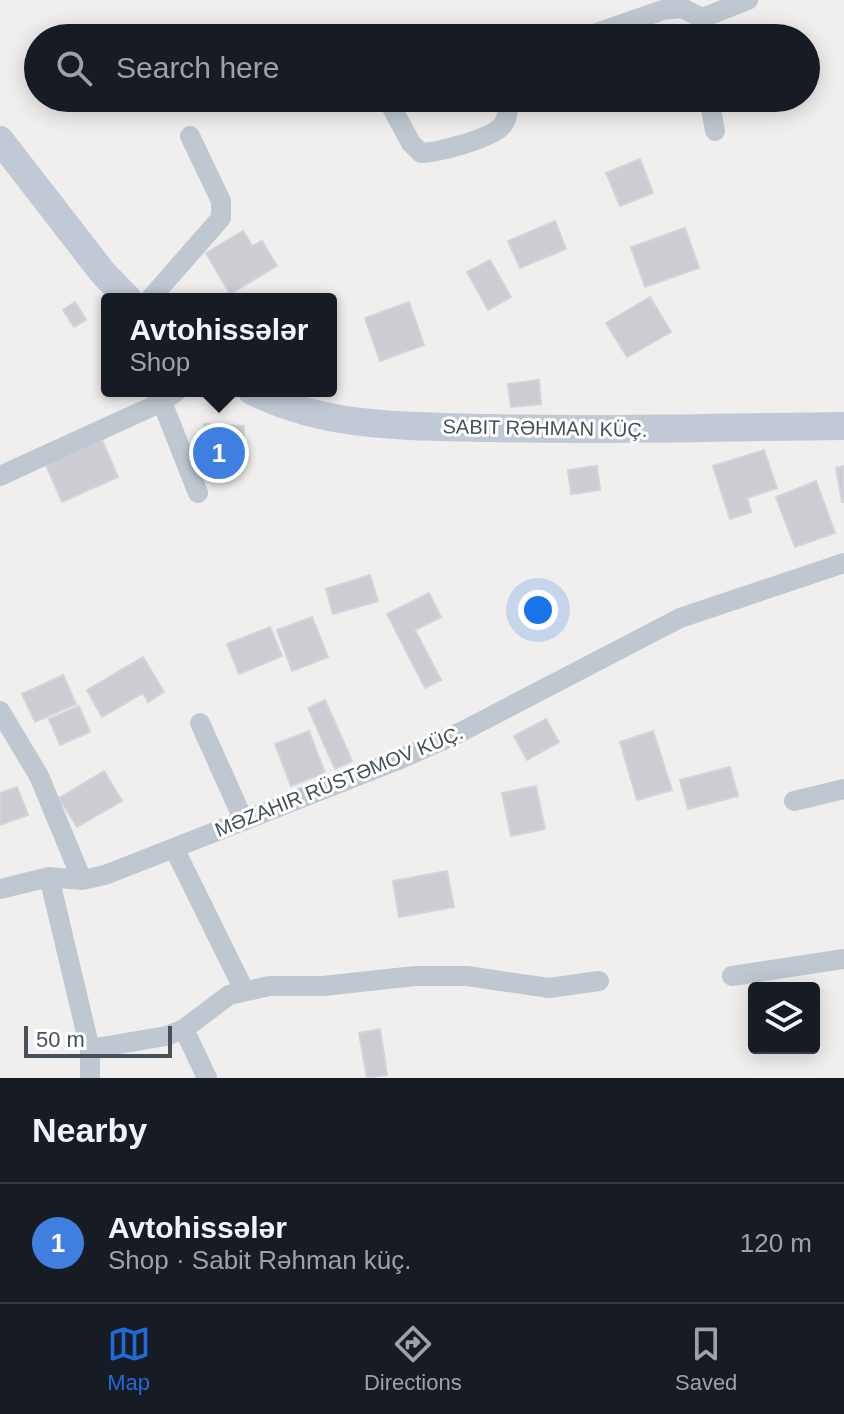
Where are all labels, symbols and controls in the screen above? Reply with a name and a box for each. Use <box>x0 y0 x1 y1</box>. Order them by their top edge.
search box <box>24 24 820 112</box>
icon: search <box>52 46 96 90</box>
text: Search here <box>116 51 279 84</box>
popup <box>101 293 337 397</box>
text: Avtohissələr <box>130 313 308 346</box>
text: Shop <box>130 347 190 377</box>
street label: SABIT RƏHMAN KÜÇ. <box>442 415 648 441</box>
pin: 1 <box>193 423 245 483</box>
your location <box>518 590 558 630</box>
street label: MƏZAHIR RÜSTƏMOV KÜÇ. <box>212 721 466 841</box>
map controls <box>748 982 820 1054</box>
button: layers <box>748 982 820 1054</box>
scale bar <box>24 1022 172 1058</box>
text: 50 m <box>36 1027 85 1052</box>
text: Nearby <box>32 1111 147 1149</box>
text: Avtohissələr <box>108 1211 287 1244</box>
text: 1 <box>51 1228 65 1258</box>
text: 120 m <box>740 1228 812 1258</box>
text: Shop · Sabit Rəhman küç. <box>108 1245 412 1275</box>
tab: Map <box>107 1322 151 1396</box>
tab: Directions <box>364 1322 462 1396</box>
tab: Saved <box>675 1322 737 1396</box>

